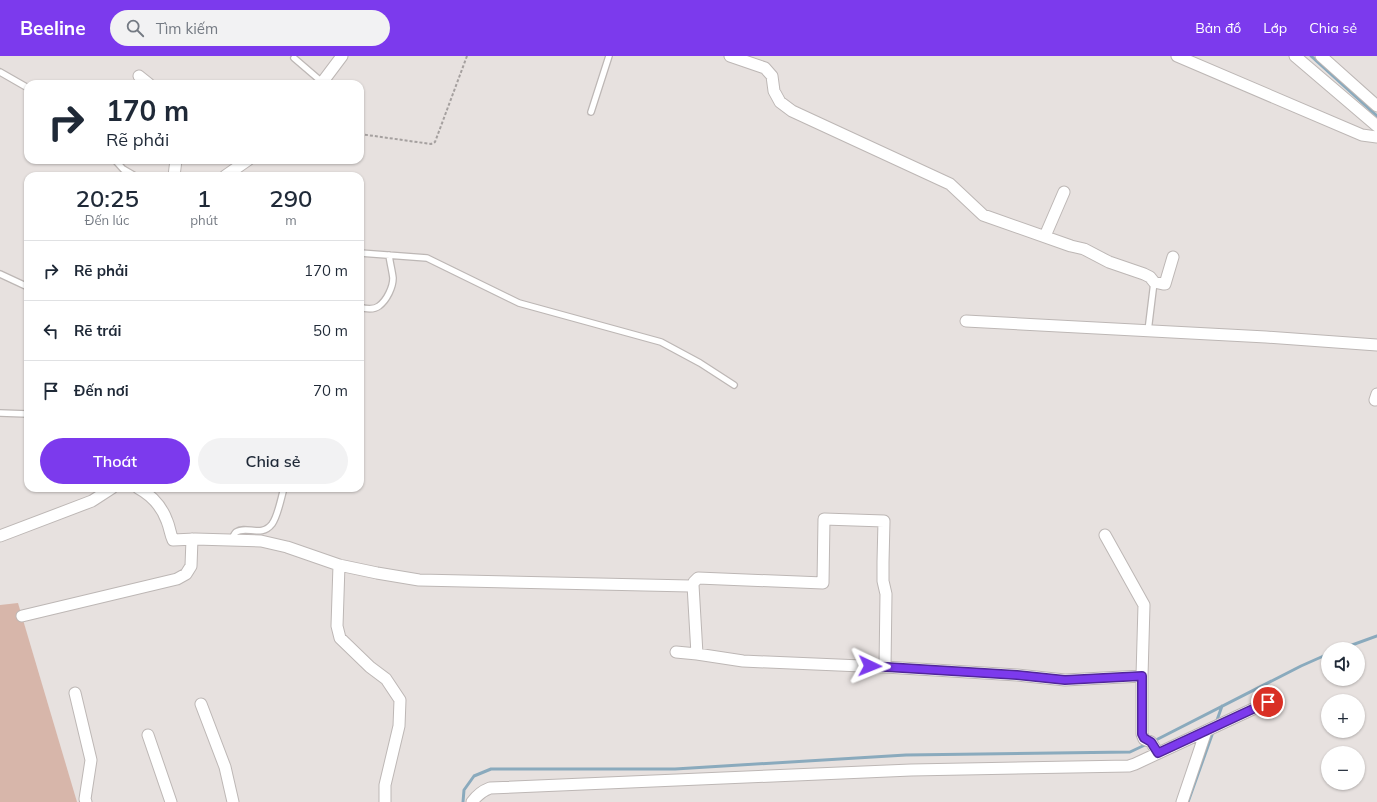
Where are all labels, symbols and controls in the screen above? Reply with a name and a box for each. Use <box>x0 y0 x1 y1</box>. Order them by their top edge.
search box <box>110 10 390 46</box>
text: Beeline <box>20 16 86 40</box>
icon: search <box>124 17 146 39</box>
text: Tìm kiếm <box>156 19 218 38</box>
text: Bản đồ <box>1195 19 1241 37</box>
text: Lớp <box>1263 19 1287 37</box>
text: Chia sẻ <box>1309 19 1357 37</box>
text: 170 m <box>106 93 189 128</box>
icon: right <box>40 96 92 148</box>
text: Rẽ phải <box>106 128 169 151</box>
text: 20:25 <box>76 183 139 213</box>
text: 1 <box>197 183 211 213</box>
text: 290 <box>269 183 312 213</box>
text: Đến lúc <box>85 212 130 228</box>
text: phút <box>190 212 218 228</box>
text: m <box>285 212 297 228</box>
icon: right <box>40 260 62 282</box>
text: Rẽ phải <box>74 261 128 280</box>
text: 170 m <box>304 261 348 280</box>
icon: left <box>40 320 62 342</box>
text: Rẽ trái <box>74 321 121 340</box>
text: 50 m <box>313 321 348 340</box>
icon: arrive <box>40 380 62 402</box>
text: Đến nơi <box>74 381 129 400</box>
text: 70 m <box>313 381 348 400</box>
button: Thoát <box>40 438 190 484</box>
button: Chia sẻ <box>198 438 348 484</box>
map controls <box>1321 642 1365 790</box>
button: sound <box>1321 642 1365 686</box>
position arrow <box>849 645 891 687</box>
pin <box>1251 685 1285 719</box>
icon: arrive <box>1257 691 1279 713</box>
button: + <box>1321 694 1365 738</box>
button: − <box>1321 746 1365 790</box>

